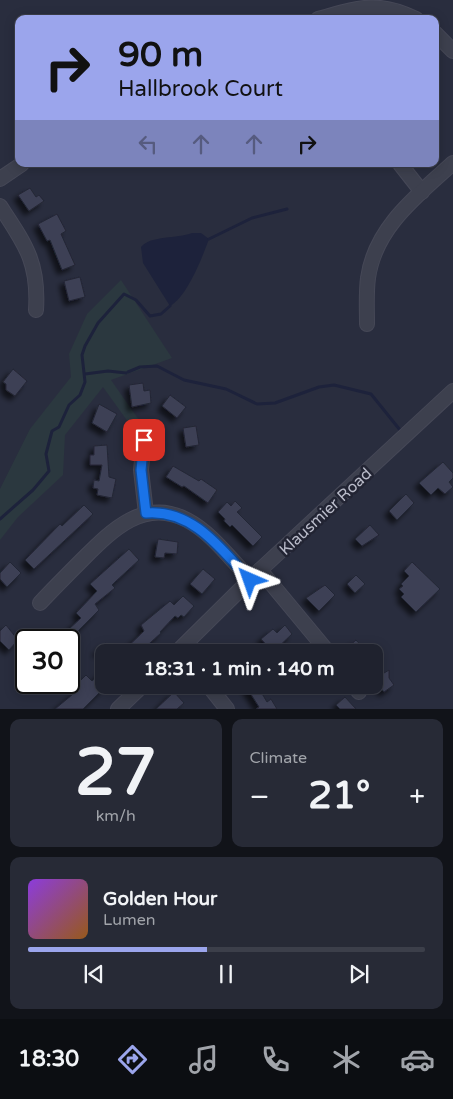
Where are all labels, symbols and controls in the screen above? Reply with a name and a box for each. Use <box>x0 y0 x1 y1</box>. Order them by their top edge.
text: 90 m <box>118 34 203 76</box>
icon: right <box>35 35 100 100</box>
text: Hallbrook Court <box>118 76 283 102</box>
icon: left <box>134 130 162 158</box>
icon: ahead <box>187 130 215 158</box>
icon: ahead <box>240 130 268 158</box>
icon: right <box>293 130 321 158</box>
pin <box>123 419 165 461</box>
icon: arrive <box>130 426 158 454</box>
street label: Klausmier Road <box>275 464 376 560</box>
position arrow <box>223 553 275 605</box>
speed limit sign: 30 <box>15 629 80 694</box>
text: 18:31 · 1 min · 140 m <box>143 658 335 680</box>
text: 27 <box>75 734 157 813</box>
text: Climate <box>250 748 307 768</box>
text: 21° <box>308 773 370 819</box>
text: − <box>250 780 269 814</box>
text: + <box>409 780 425 814</box>
text: km/h <box>96 806 136 826</box>
text: Golden Hour <box>103 888 217 910</box>
text: Lumen <box>103 910 155 930</box>
icon: previous <box>80 960 108 988</box>
icon: pause <box>212 960 240 988</box>
icon: next <box>345 960 373 988</box>
icon: directions <box>115 1042 150 1077</box>
icon: music <box>186 1042 221 1077</box>
icon: phone <box>258 1042 293 1077</box>
icon: climate <box>329 1042 364 1077</box>
icon: car <box>400 1042 435 1077</box>
text: 18:30 <box>18 1046 79 1072</box>

